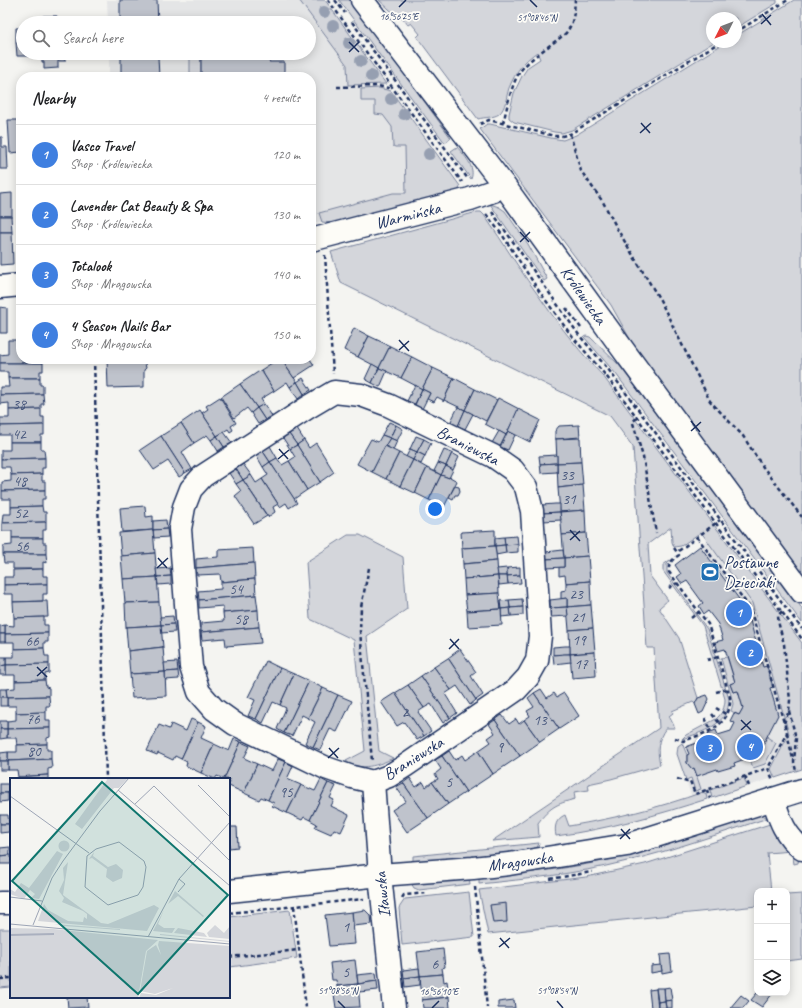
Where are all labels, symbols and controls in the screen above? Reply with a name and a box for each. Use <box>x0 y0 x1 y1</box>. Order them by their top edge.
text: 16°56'25"E <box>380 10 420 23</box>
text: 51°08'46"N <box>517 11 559 24</box>
north arrow <box>706 12 742 48</box>
search box <box>16 16 316 60</box>
icon: search <box>30 27 52 49</box>
text: Search here <box>62 29 123 48</box>
text: Nearby <box>32 88 75 109</box>
text: 4 results <box>262 90 300 106</box>
text: Vasco Travel <box>70 137 133 156</box>
text: 1 <box>42 147 48 163</box>
text: 120 m <box>272 147 300 163</box>
text: Shop · Królewiecka <box>70 156 152 172</box>
text: Lavender Cat Beauty & Spa <box>70 197 212 216</box>
street label: Warmińska <box>373 197 444 234</box>
text: 2 <box>42 207 48 223</box>
text: 130 m <box>272 207 300 223</box>
text: Shop · Królewiecka <box>70 216 152 232</box>
text: Totalook <box>70 257 111 276</box>
street label: Królewiecka <box>556 262 612 330</box>
text: 3 <box>42 267 48 283</box>
text: 140 m <box>272 267 300 283</box>
text: Shop · Mrągowska <box>70 276 151 292</box>
text: 4 Season Nails Bar <box>70 317 170 336</box>
text: 4 <box>42 327 48 343</box>
text: 150 m <box>272 327 300 343</box>
text: Shop · Mrągowska <box>70 336 151 352</box>
house number: 38 <box>12 395 27 414</box>
street label: Braniewska <box>433 421 504 471</box>
house number: 42 <box>12 425 27 444</box>
house number: 33 <box>560 466 575 485</box>
house number: 48 <box>13 472 28 491</box>
house number: 31 <box>562 490 577 509</box>
your location <box>425 499 445 519</box>
house number: 52 <box>14 504 29 523</box>
house number: 56 <box>15 537 30 556</box>
place label: Postawne Dzieciaki <box>724 552 779 593</box>
sports icon: Postawne Dzieciaki <box>699 561 721 583</box>
house number: 54 <box>229 580 244 599</box>
house number: 23 <box>569 585 584 604</box>
pin: 1 <box>726 598 752 628</box>
house number: 21 <box>571 608 586 627</box>
house number: 58 <box>234 610 249 629</box>
house number: 19 <box>572 631 587 650</box>
house number: 66 <box>25 632 40 651</box>
pin: 2 <box>737 638 763 668</box>
house number: 17 <box>574 655 589 674</box>
house number: 2 <box>402 703 410 722</box>
house number: 76 <box>26 710 41 729</box>
house number: 13 <box>533 711 548 730</box>
street label: Braniewska <box>379 731 449 785</box>
pin: 4 <box>737 732 763 762</box>
pin: 3 <box>696 733 722 763</box>
house number: 9 <box>497 738 505 757</box>
house number: 80 <box>27 742 42 761</box>
house number: 5 <box>446 773 454 792</box>
inset map <box>10 778 230 998</box>
house number: 95 <box>279 783 294 802</box>
street label: Mrągowska <box>486 846 555 876</box>
street label: Iławska <box>370 870 395 919</box>
map controls <box>754 888 790 996</box>
button: + <box>754 888 790 924</box>
house number: 1 <box>343 918 351 937</box>
button: − <box>754 924 790 960</box>
house number: 6 <box>432 955 440 974</box>
button: layers <box>754 960 790 996</box>
house number: 5 <box>343 963 351 982</box>
text: 51°08'56"N <box>318 984 360 997</box>
text: 51°08'54"N <box>537 984 579 997</box>
text: 16°56'10"E <box>420 985 460 998</box>

